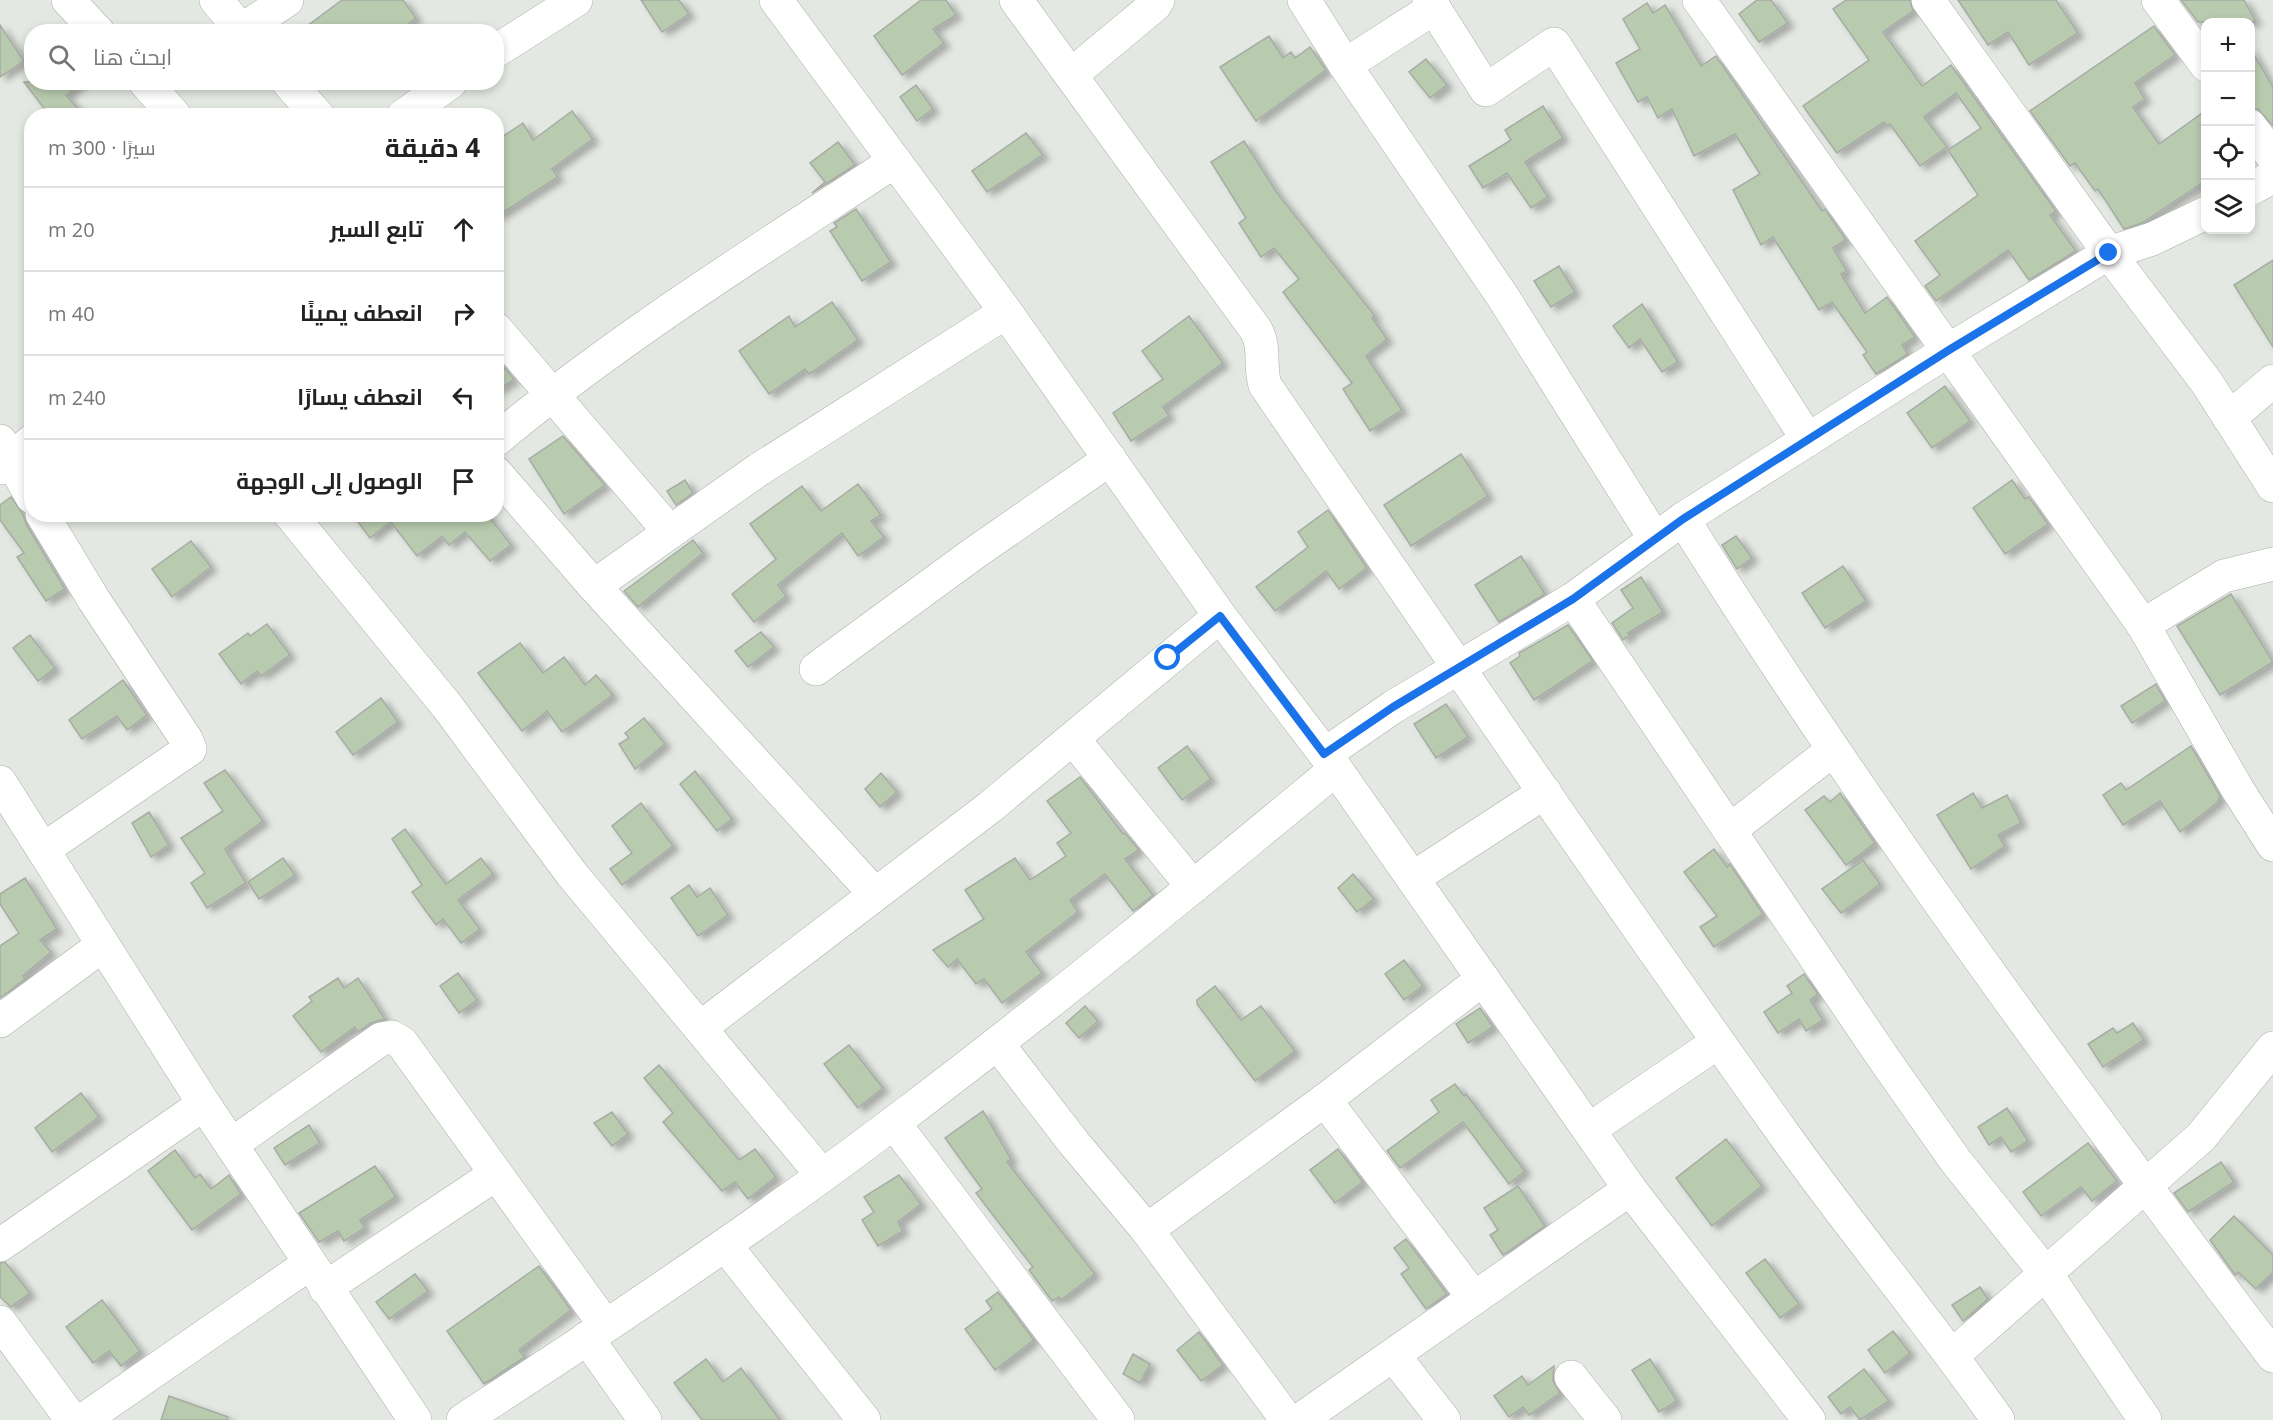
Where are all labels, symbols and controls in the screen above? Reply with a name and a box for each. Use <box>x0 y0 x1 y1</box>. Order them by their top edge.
map controls <box>2201 18 2255 234</box>
button: + <box>2201 18 2255 72</box>
search box <box>24 24 504 90</box>
icon: search <box>45 41 78 74</box>
text: ابحث هنا <box>93 41 172 71</box>
button: − <box>2201 72 2255 126</box>
button: locate <box>2201 126 2255 180</box>
text: 4 دقيقة <box>385 129 480 165</box>
text: سيرًا · 300 m <box>48 134 155 161</box>
button: layers <box>2201 180 2255 234</box>
text: تابع السير <box>330 213 423 243</box>
icon: ahead <box>447 213 480 246</box>
text: 20 m <box>48 216 95 243</box>
route end <box>2095 239 2121 265</box>
text: انعطف يمينًا <box>300 297 423 327</box>
icon: right <box>447 297 480 330</box>
text: 40 m <box>48 300 95 327</box>
text: انعطف يسارًا <box>297 381 423 411</box>
icon: left <box>447 381 480 414</box>
text: 240 m <box>48 384 106 411</box>
text: الوصول إلى الوجهة <box>236 465 423 495</box>
icon: arrive <box>447 465 480 498</box>
route start <box>1154 644 1180 670</box>

